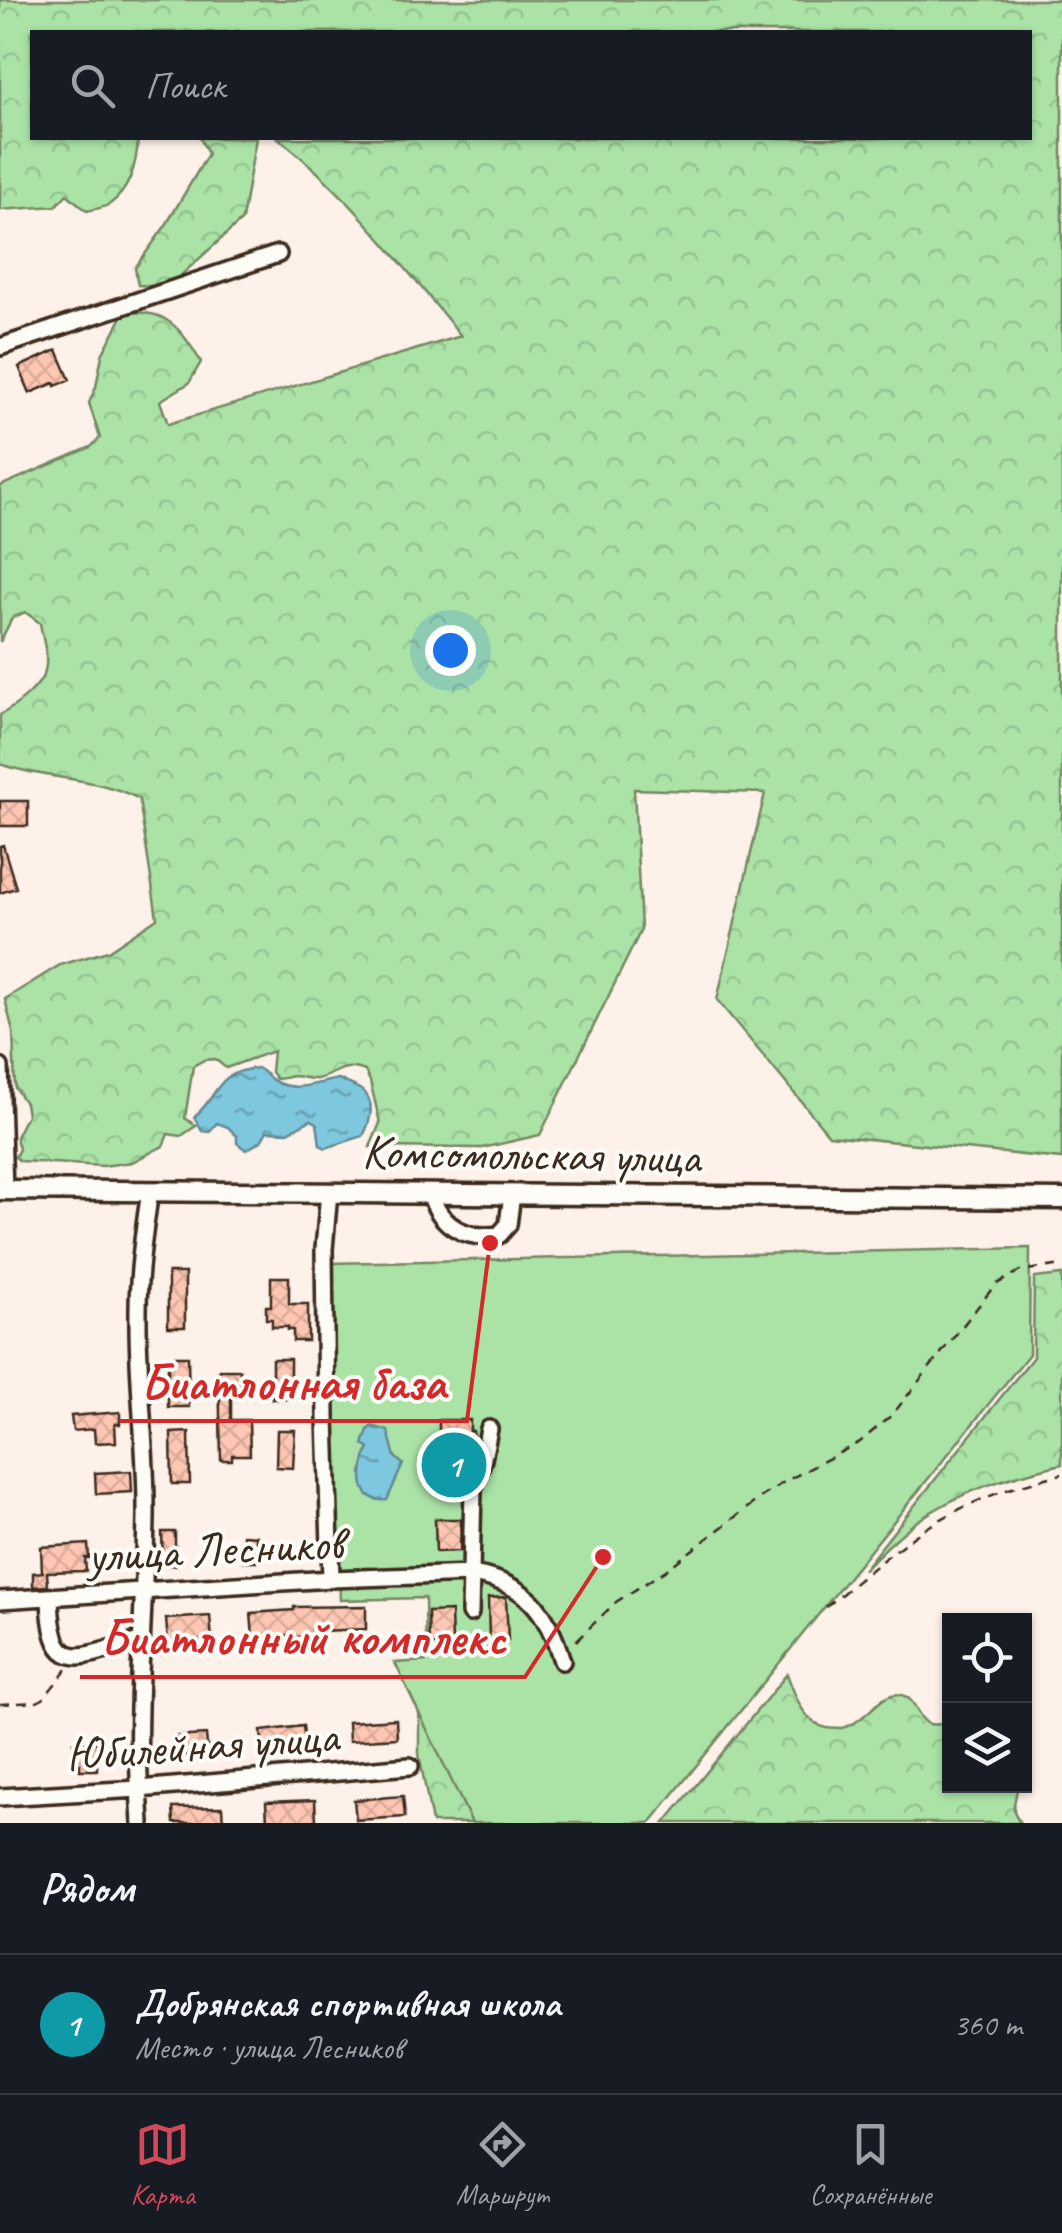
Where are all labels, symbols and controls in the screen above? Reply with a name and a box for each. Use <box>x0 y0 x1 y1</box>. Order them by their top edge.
search box <box>30 30 1032 140</box>
icon: search <box>65 58 120 113</box>
text: Поиск <box>145 62 225 109</box>
your location <box>425 625 476 676</box>
street label: Комсомольская улица <box>361 1121 703 1187</box>
callout: Биатлонная база <box>120 1341 467 1421</box>
text: Биатлонная база <box>141 1351 449 1414</box>
pin: 1 <box>422 1428 486 1502</box>
street label: улица Лесников <box>83 1512 354 1586</box>
callout: Биатлонный комплекс <box>80 1597 525 1677</box>
text: Биатлонный комплекс <box>100 1606 507 1669</box>
map controls <box>942 1613 1032 1793</box>
button: locate <box>942 1613 1032 1703</box>
button: layers <box>942 1703 1032 1793</box>
street label: Юбилейная улица <box>64 1705 343 1784</box>
text: Рядом <box>40 1862 134 1915</box>
text: Добрянская спортивная школа <box>135 1980 560 2027</box>
text: 1 <box>65 2004 80 2045</box>
text: 360 m <box>953 2004 1022 2045</box>
text: Место · улица Лесников <box>135 2027 403 2068</box>
tab: Карта <box>131 2117 195 2212</box>
tab: Маршрут <box>456 2117 548 2212</box>
tab: Сохранённые <box>810 2117 931 2212</box>

